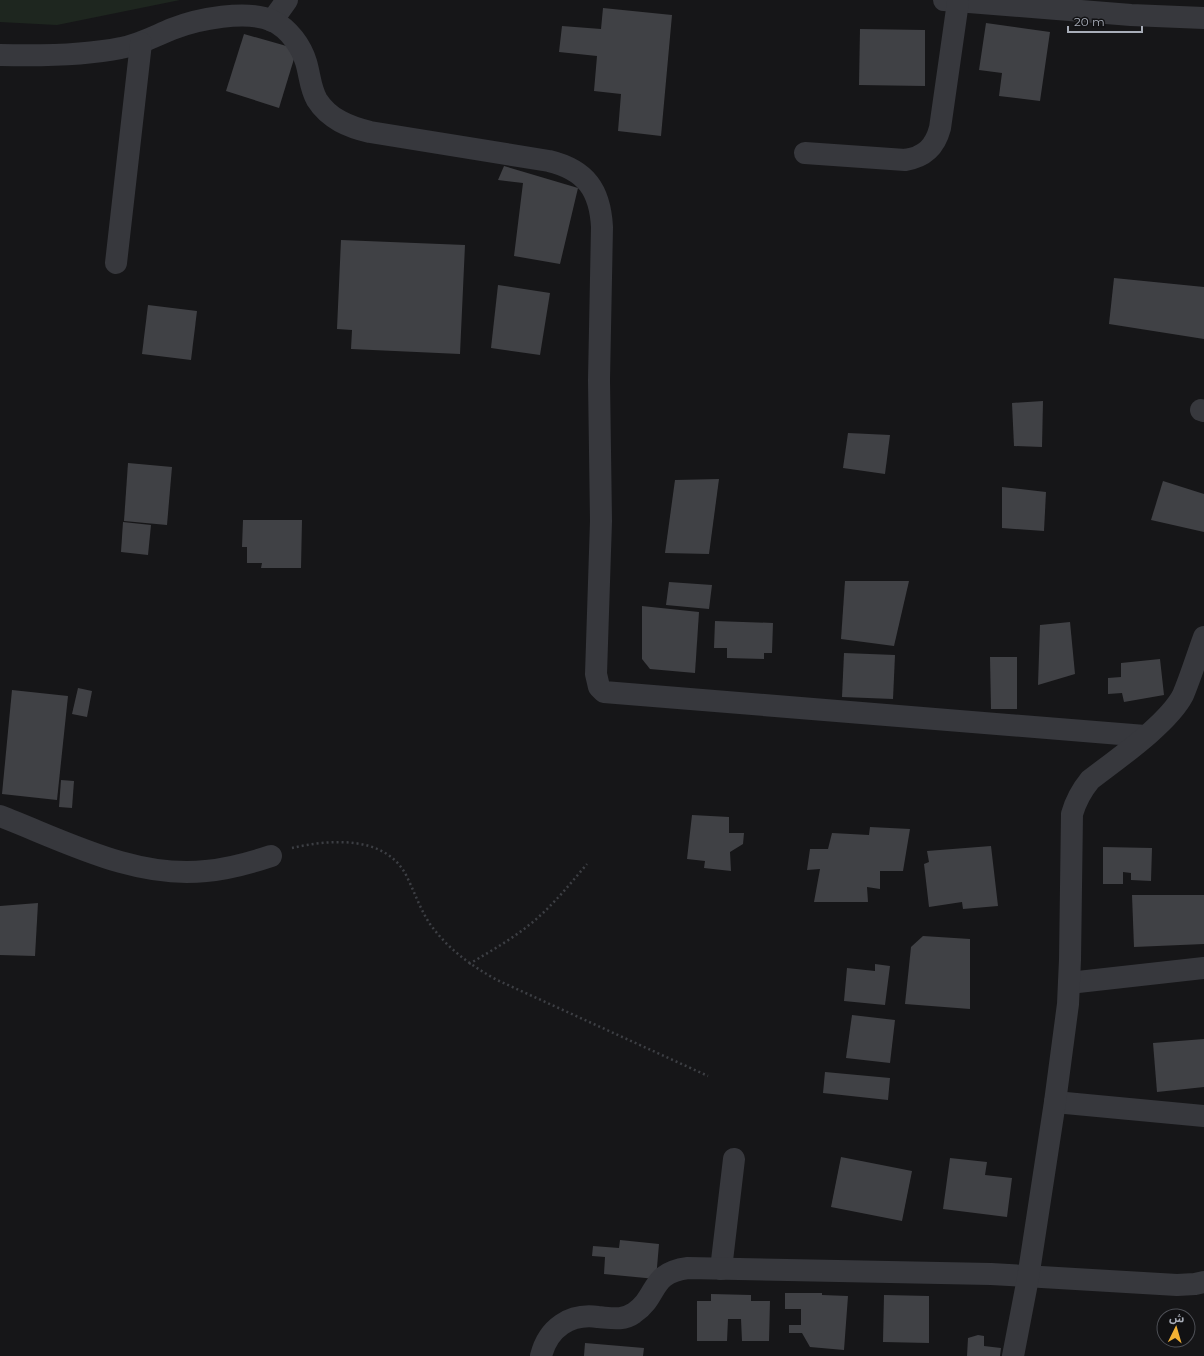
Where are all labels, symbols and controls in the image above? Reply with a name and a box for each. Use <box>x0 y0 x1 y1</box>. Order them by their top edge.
scale bar <box>1068 8 1142 34</box>
text: 20 m <box>1074 14 1105 29</box>
north arrow <box>1156 1308 1196 1348</box>
text: ش <box>1169 1310 1185 1326</box>

